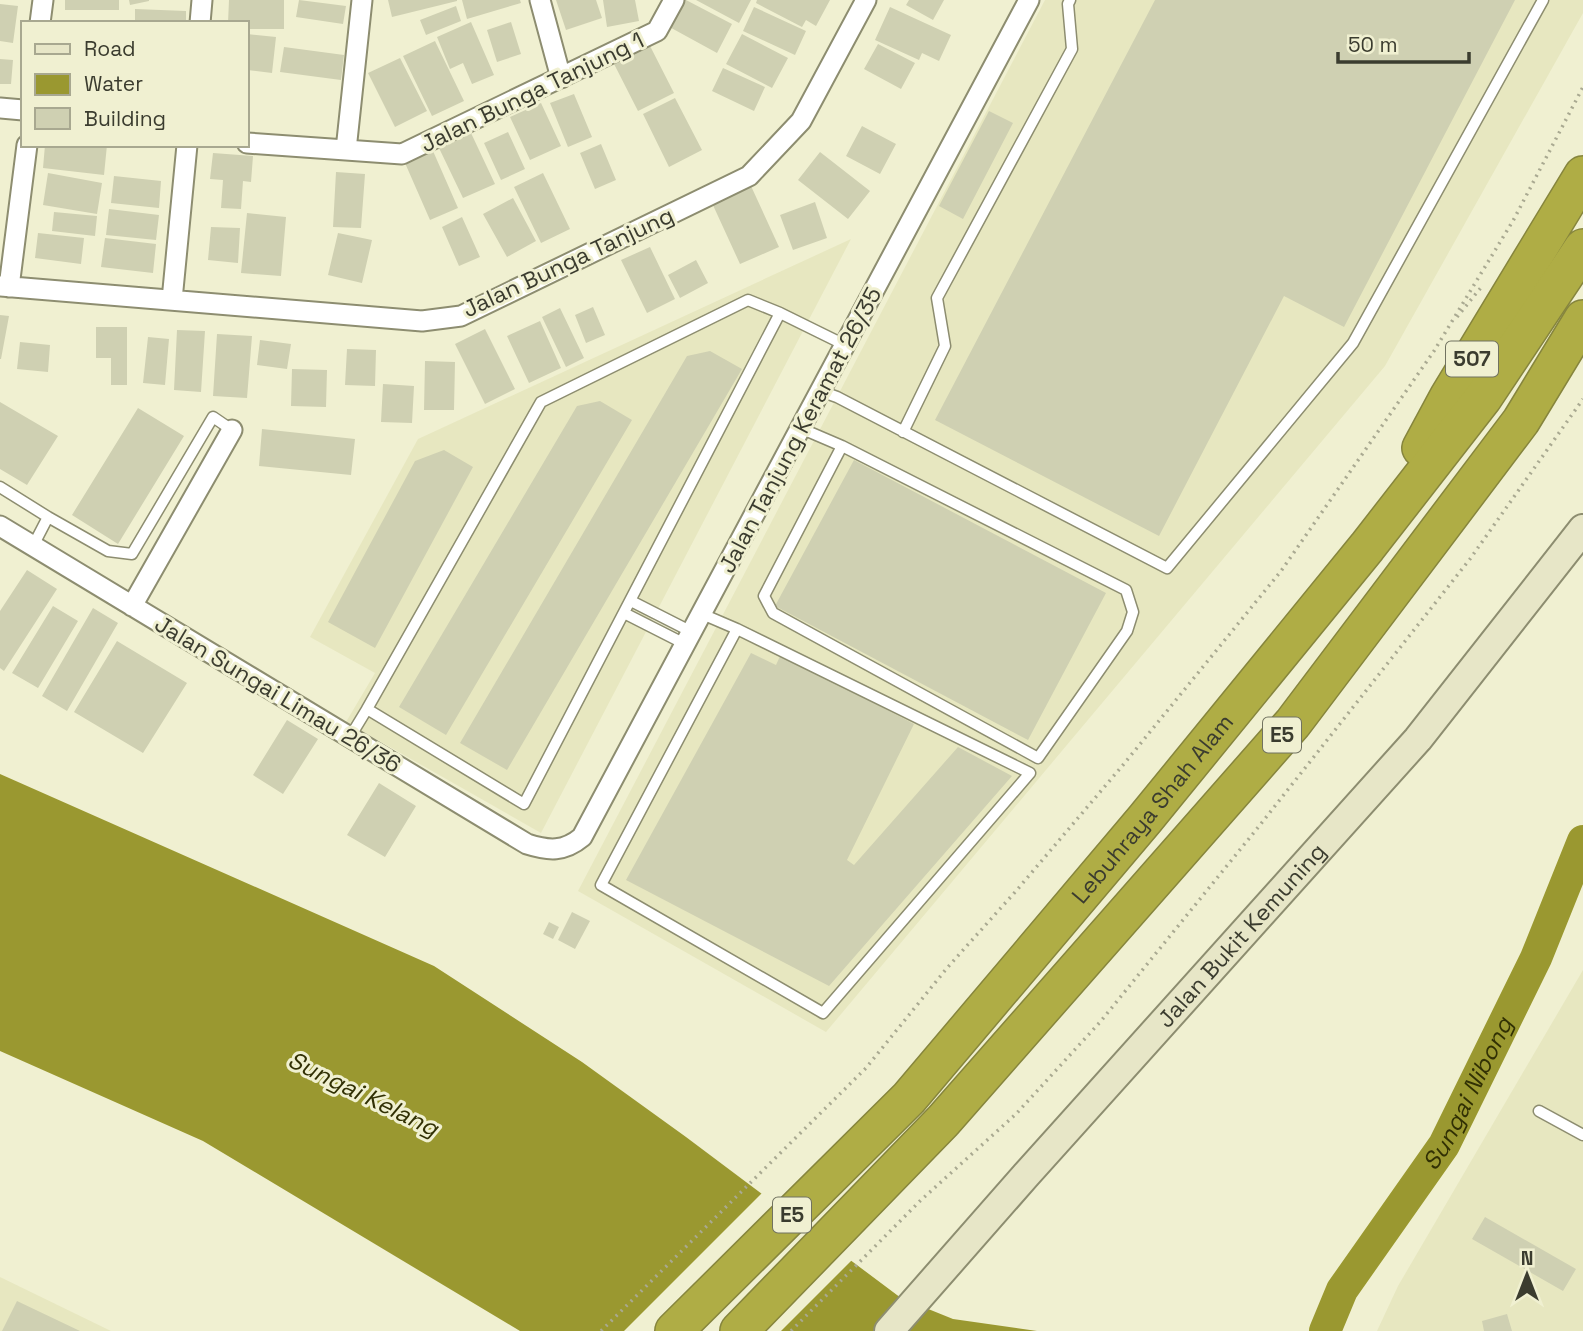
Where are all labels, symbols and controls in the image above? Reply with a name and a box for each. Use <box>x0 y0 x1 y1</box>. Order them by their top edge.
legend <box>21 21 248 147</box>
scale bar <box>1338 21 1469 65</box>
street label: Jalan Bunga Tanjung 1 <box>415 25 649 159</box>
text: 50 m <box>1348 31 1398 58</box>
text: Road <box>84 35 136 62</box>
text: Water <box>84 70 143 97</box>
text: Building <box>84 105 166 132</box>
street label: Jalan Bunga Tanjung <box>458 200 678 324</box>
street label: Jalan Tanjung Keramat 26/35 <box>712 282 888 578</box>
road number: 507 <box>1446 342 1498 376</box>
street label: Jalan Sungai Limau 26/36 <box>149 608 407 780</box>
street label: Lebuhraya Shah Alam <box>1065 708 1240 910</box>
road number: E5 <box>1263 718 1301 752</box>
street label: Jalan Bukit Kemuning <box>1151 837 1332 1034</box>
water label: Sungai Nibong <box>1415 1011 1520 1176</box>
water label: Sungai Kelang <box>283 1044 445 1144</box>
road number: E5 <box>773 1198 811 1232</box>
north arrow <box>1492 1240 1562 1310</box>
text: N <box>1521 1246 1533 1271</box>

